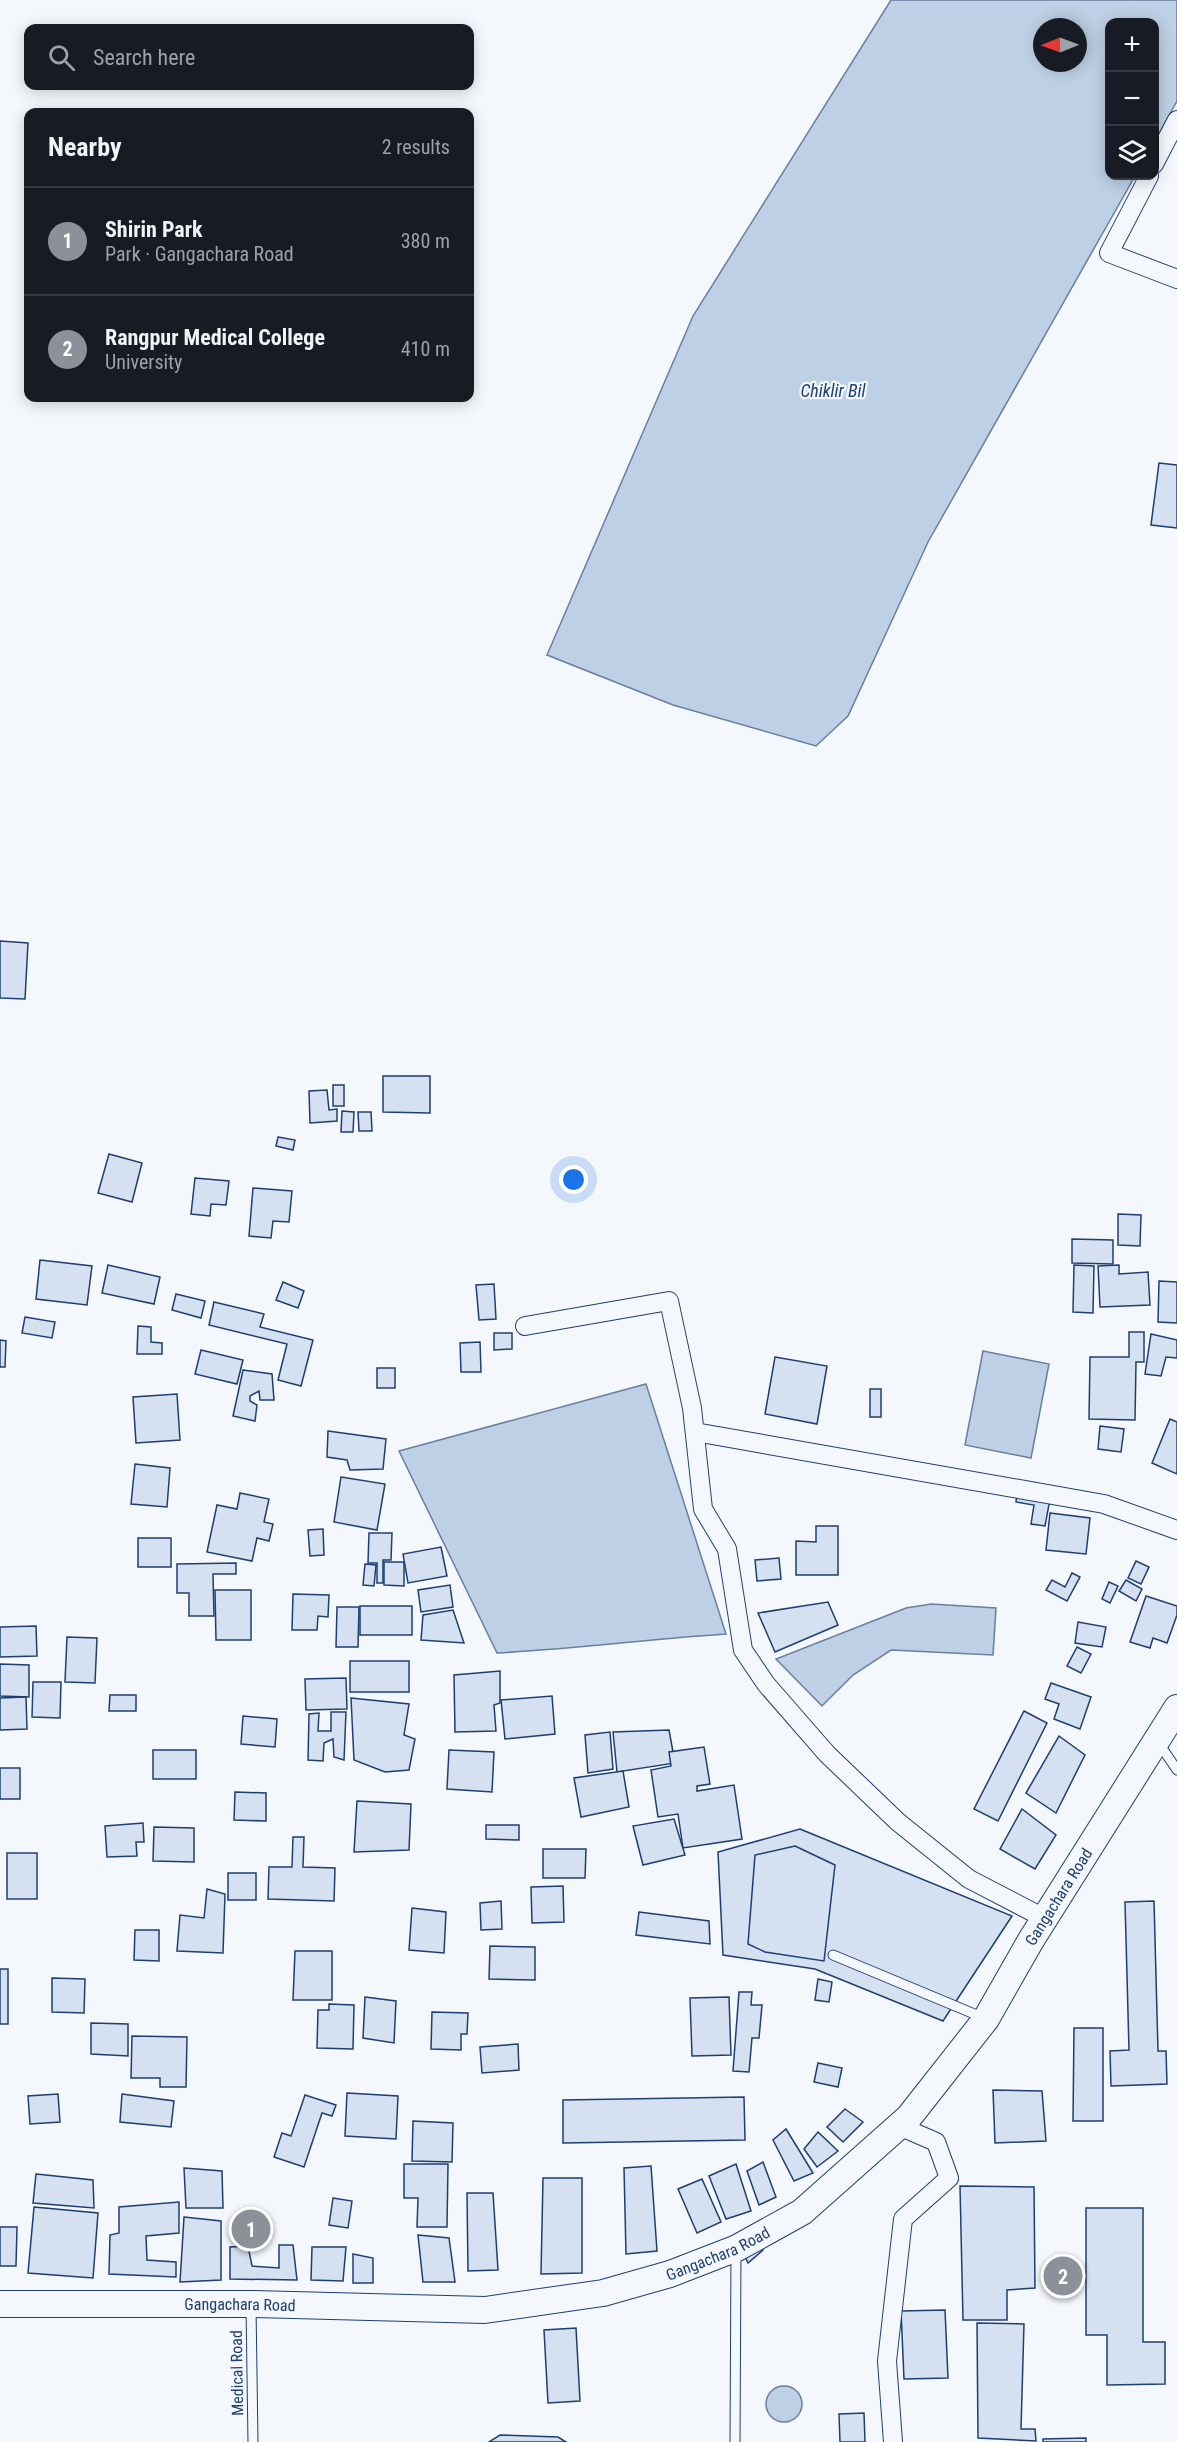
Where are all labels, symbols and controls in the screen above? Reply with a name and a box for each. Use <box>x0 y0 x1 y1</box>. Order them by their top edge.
north arrow <box>1033 18 1087 72</box>
map controls <box>1105 18 1159 180</box>
button: + <box>1105 18 1159 72</box>
search box <box>24 24 474 90</box>
icon: search <box>45 41 78 74</box>
text: Search here <box>93 45 195 70</box>
button: − <box>1105 72 1159 126</box>
button: layers <box>1105 126 1159 180</box>
text: Nearby <box>48 132 122 162</box>
text: 2 results <box>382 135 450 159</box>
text: Shirin Park <box>105 217 203 242</box>
text: 1 <box>62 229 73 253</box>
text: 380 m <box>401 229 450 253</box>
text: Park · Gangachara Road <box>105 242 294 266</box>
text: Rangpur Medical College <box>105 325 325 350</box>
text: 2 <box>62 337 73 361</box>
text: 410 m <box>401 337 450 361</box>
text: University <box>105 350 182 374</box>
water label: Chiklir Bil <box>800 380 867 401</box>
your location <box>559 1165 588 1194</box>
street label: Gangachara Road <box>1021 1844 1096 1949</box>
pin: 1 <box>232 2206 270 2252</box>
street label: Gangachara Road <box>663 2222 773 2284</box>
pin: 2 <box>1044 2254 1082 2298</box>
street label: Gangachara Road <box>184 2295 296 2315</box>
street label: Medical Road <box>227 2330 247 2416</box>

